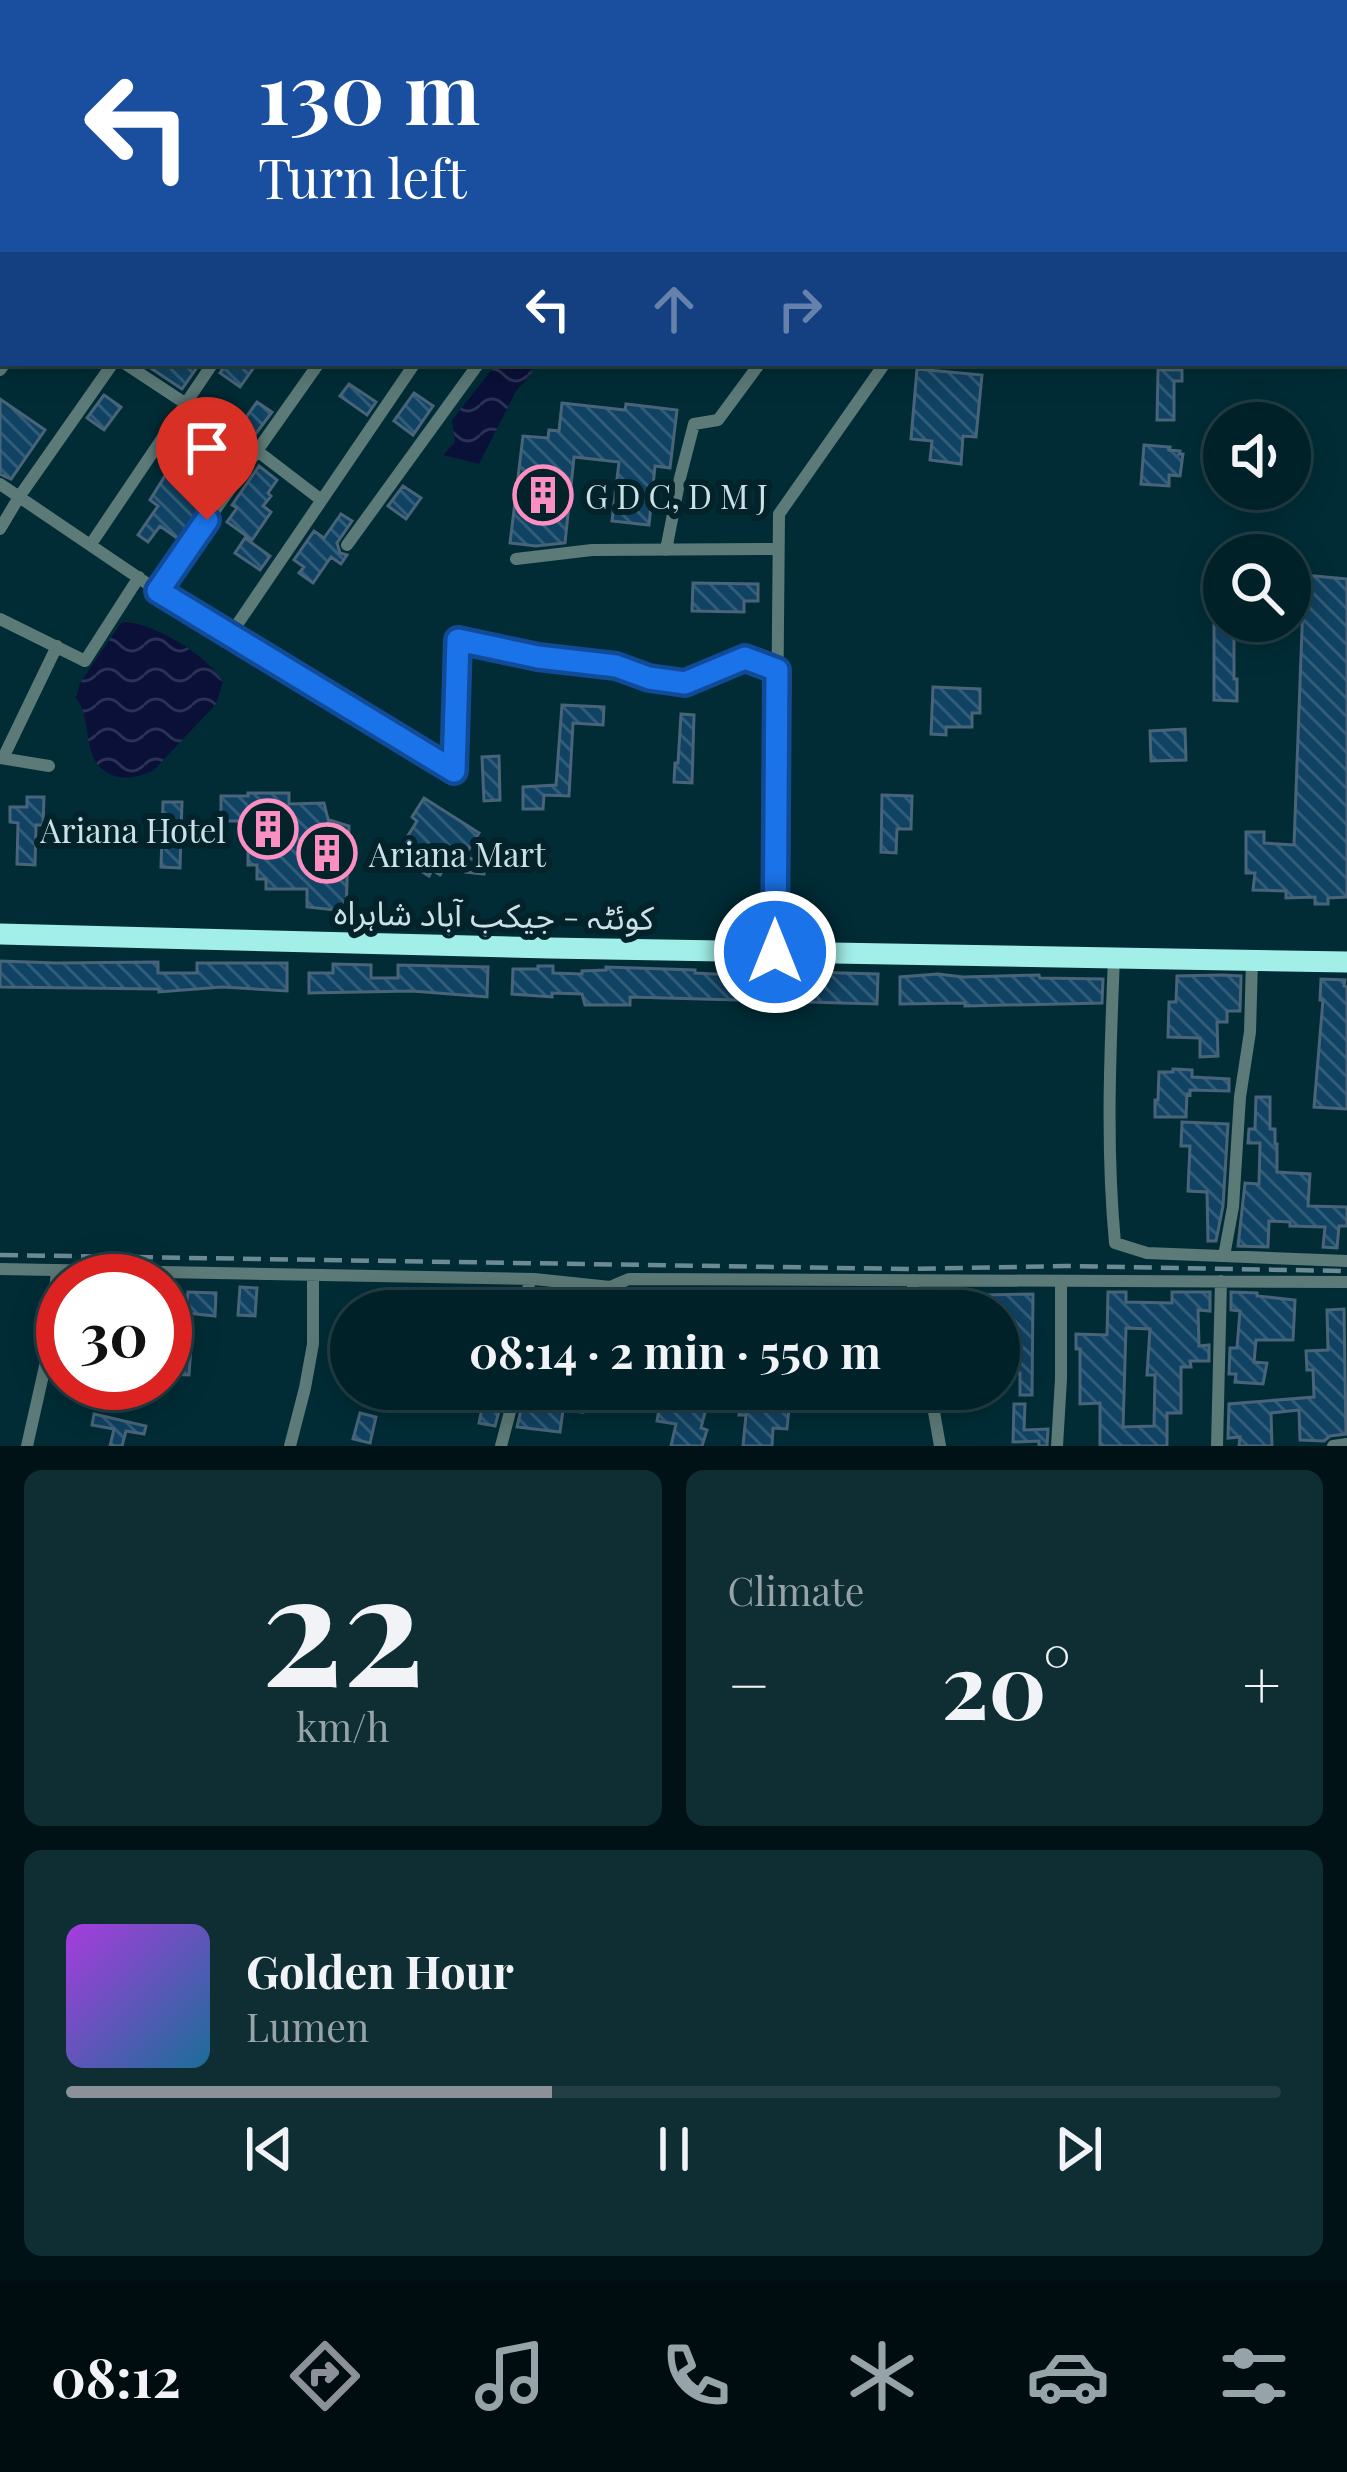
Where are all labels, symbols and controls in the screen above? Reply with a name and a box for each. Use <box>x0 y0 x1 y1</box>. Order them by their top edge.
text: 130 m <box>258 34 480 146</box>
icon: left <box>60 48 216 204</box>
text: Turn left <box>258 141 467 213</box>
icon: left <box>515 276 581 342</box>
icon: ahead <box>641 276 707 342</box>
icon: right <box>767 276 833 342</box>
pin <box>156 397 258 520</box>
map controls <box>1203 402 1311 642</box>
button: sound <box>1203 402 1311 510</box>
icon: arrive <box>174 415 240 481</box>
building icon: G D C, D M J <box>512 464 574 526</box>
place label: G D C, D M J <box>585 473 768 517</box>
button: search <box>1203 534 1311 642</box>
building icon: Ariana Hotel <box>237 798 299 860</box>
place label: Ariana Hotel <box>39 807 226 851</box>
building icon: Ariana Mart <box>296 822 358 884</box>
place label: Ariana Mart <box>368 831 547 875</box>
street label: کوئٹہ - جیکب آباد شاہراہ <box>334 888 655 938</box>
position arrow <box>712 889 838 1015</box>
speed limit sign: 30 <box>36 1254 192 1410</box>
text: 08:14 · 2 min · 550 m <box>469 1320 881 1380</box>
text: 22 <box>261 1518 424 1726</box>
text: Climate <box>728 1564 865 1616</box>
text: 20° <box>941 1623 1071 1743</box>
text: − <box>728 1639 770 1727</box>
text: + <box>1242 1639 1281 1727</box>
text: km/h <box>296 1700 390 1752</box>
text: Golden Hour <box>246 1940 514 2000</box>
text: Lumen <box>246 2000 369 2052</box>
icon: previous <box>236 2116 302 2182</box>
icon: pause <box>641 2116 707 2182</box>
icon: next <box>1046 2116 1112 2182</box>
icon: directions <box>283 2334 367 2418</box>
icon: music <box>468 2334 552 2418</box>
icon: phone <box>654 2334 738 2418</box>
icon: climate <box>840 2334 924 2418</box>
icon: car <box>1026 2334 1110 2418</box>
icon: filters <box>1212 2334 1296 2418</box>
text: 08:12 <box>51 2340 181 2412</box>

